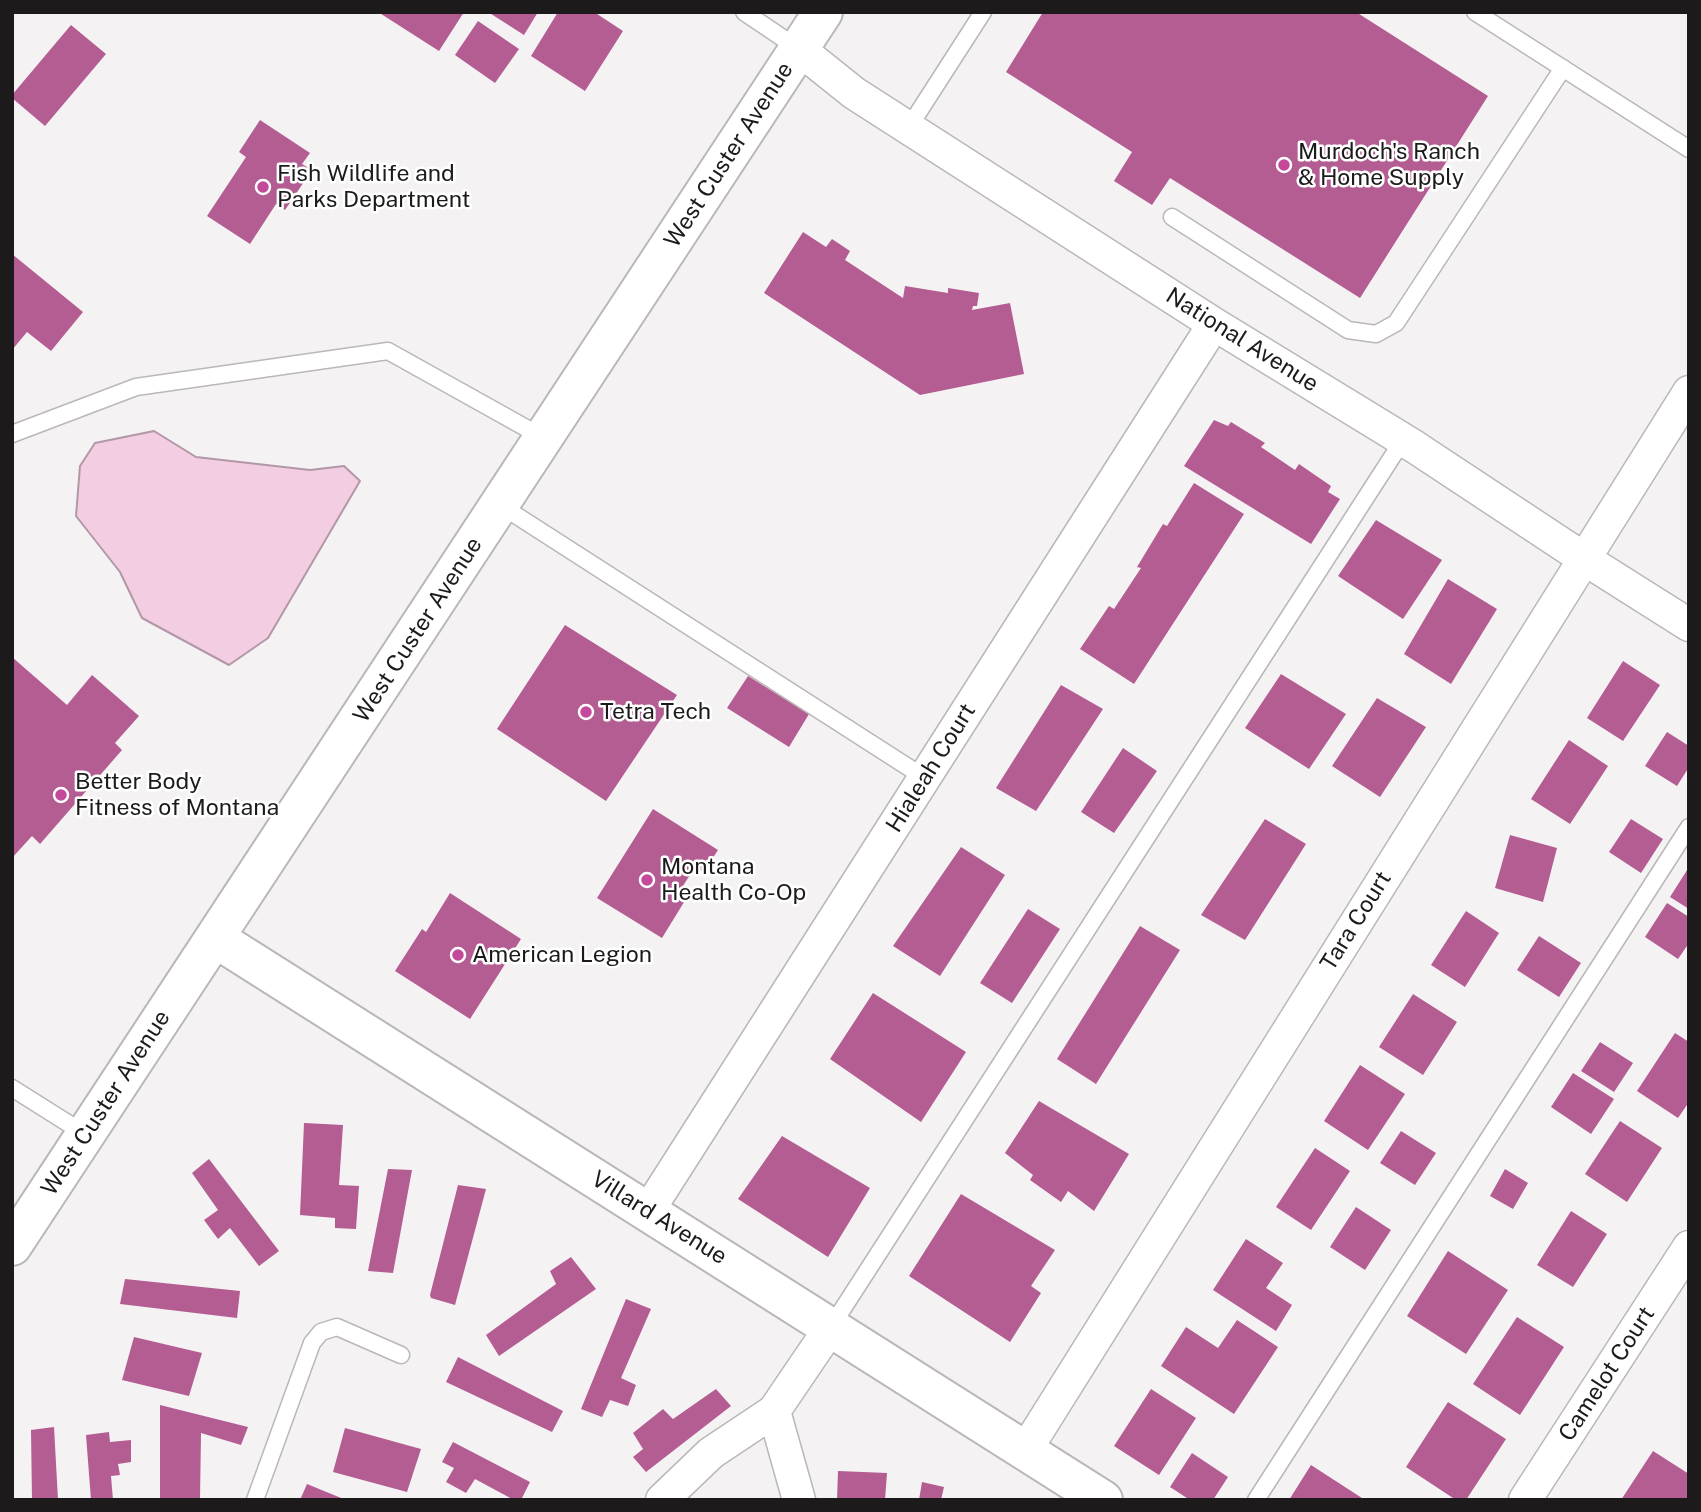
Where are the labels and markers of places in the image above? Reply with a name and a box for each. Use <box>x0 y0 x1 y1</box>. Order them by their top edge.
place label: Murdoch's Ranch & Home Supply <box>1298 138 1480 192</box>
marker: Murdoch's Ranch & Home Supply <box>1276 157 1292 173</box>
place label: Fish Wildlife and Parks Department <box>277 160 470 214</box>
marker: Fish Wildlife and Parks Department <box>255 179 271 195</box>
place label: Tetra Tech <box>600 698 711 726</box>
marker: Tetra Tech <box>578 704 594 720</box>
place label: Better Body Fitness of Montana <box>75 768 279 822</box>
marker: Better Body Fitness of Montana <box>53 787 69 803</box>
place label: Montana Health Co-Op <box>661 853 806 907</box>
marker: Montana Health Co-Op <box>639 872 655 888</box>
place label: American Legion <box>472 941 652 969</box>
marker: American Legion <box>450 947 466 963</box>

